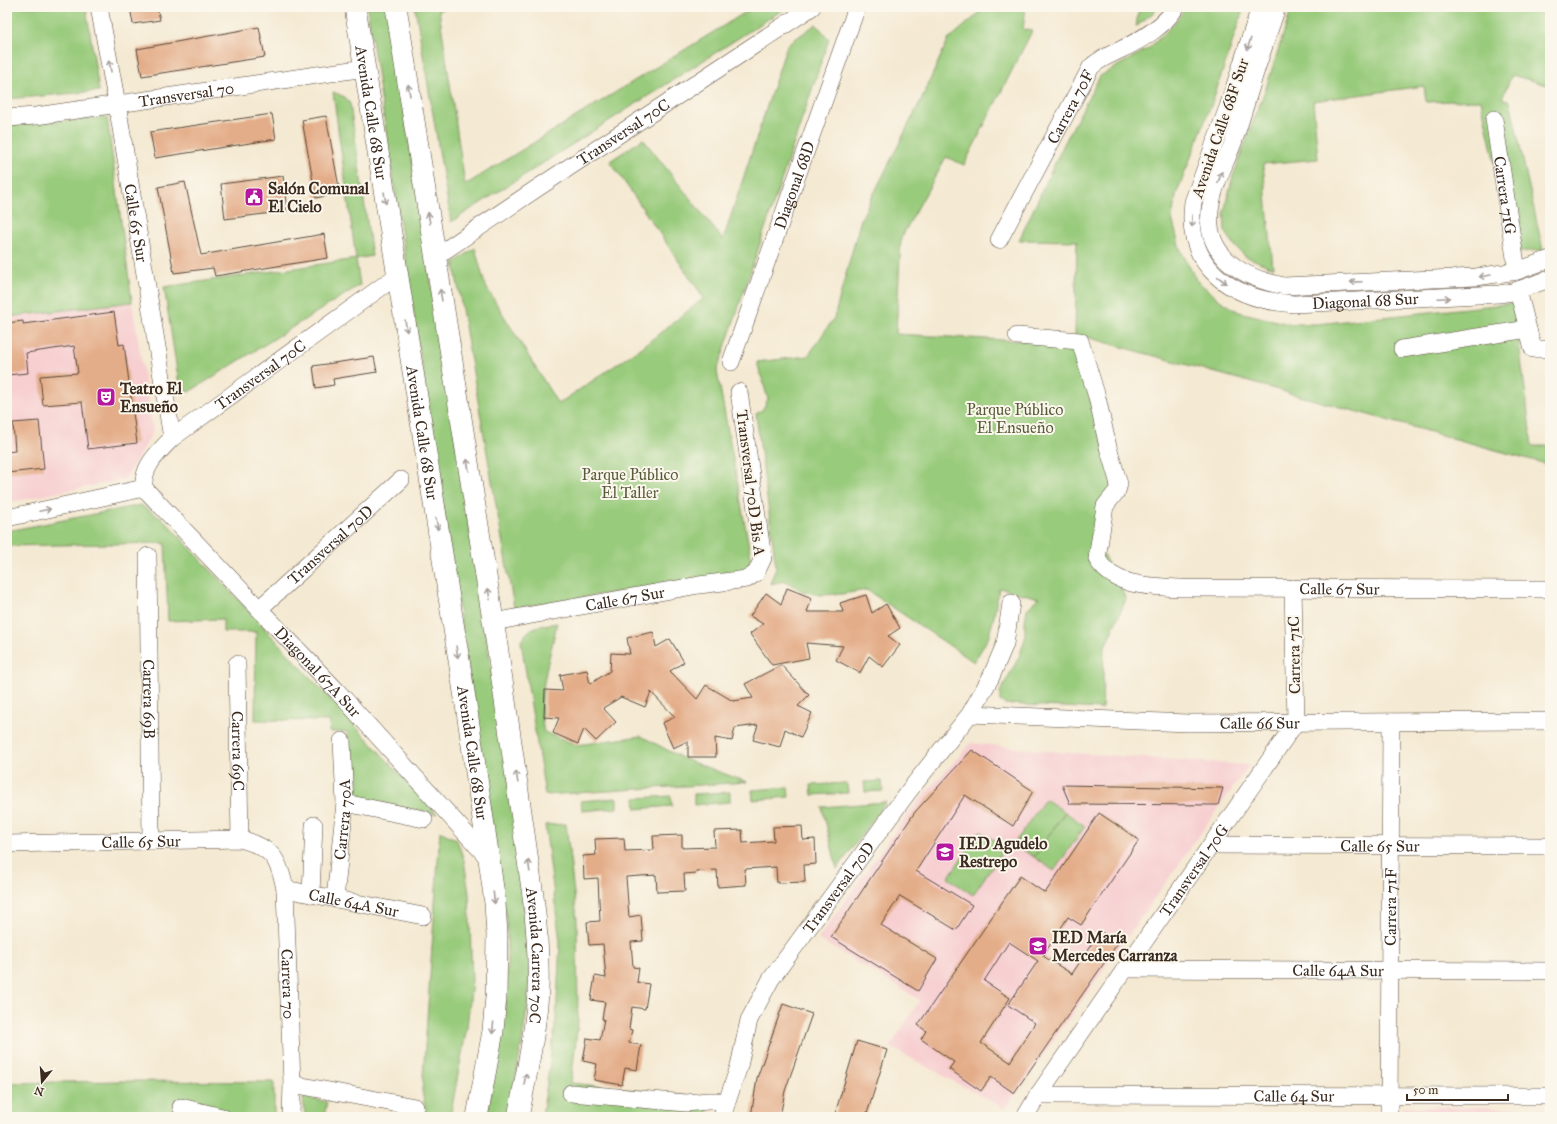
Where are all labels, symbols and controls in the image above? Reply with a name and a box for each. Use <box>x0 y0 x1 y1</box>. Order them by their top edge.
one-way arrow <box>1245 38 1252 51</box>
street label: Avenida Calle 68 Sur <box>352 43 392 181</box>
street label: Avenida Calle 68F Sur <box>1187 56 1253 201</box>
one-way arrow <box>106 60 114 73</box>
street label: Carrera 70F <box>1043 66 1098 147</box>
street label: Transversal 70 <box>137 78 235 110</box>
one-way arrow <box>405 84 413 97</box>
street label: Transversal 70C <box>573 94 673 169</box>
street label: Diagonal 68D <box>770 138 818 231</box>
street label: Carrera 71G <box>1490 155 1521 236</box>
one-way arrow <box>1216 171 1224 183</box>
place label: Salón Comunal El Cielo <box>268 179 370 216</box>
street label: Calle 65 Sur <box>121 182 152 263</box>
public building icon: Salón Comunal El Cielo <box>243 186 265 208</box>
one-way arrow <box>381 191 389 204</box>
one-way arrow <box>425 212 433 225</box>
one-way arrow <box>1188 214 1196 227</box>
one-way arrow <box>1479 272 1492 280</box>
one-way arrow <box>1217 276 1228 284</box>
one-way arrow <box>1350 279 1363 286</box>
street label: Diagonal 68 Sur <box>1311 288 1419 313</box>
one-way arrow <box>437 289 445 302</box>
one-way arrow <box>1437 294 1450 301</box>
one-way arrow <box>402 319 410 332</box>
street label: Transversal 70C <box>211 335 309 414</box>
street label: Avenida Calle 68 Sur <box>403 363 443 501</box>
place label: Teatro El Ensueño <box>119 379 183 416</box>
theatre icon: Teatro El Ensueño <box>95 386 117 408</box>
park label: Parque Público El Ensueño <box>967 400 1063 437</box>
street label: Transversal 70D Bis A <box>733 409 769 557</box>
one-way arrow <box>464 459 472 472</box>
park label: Parque Público El Taller <box>582 465 678 502</box>
street label: Transversal 70D <box>283 501 377 588</box>
one-way arrow <box>38 505 51 513</box>
one-way arrow <box>433 517 441 530</box>
street label: Calle 67 Sur <box>1299 579 1380 598</box>
street label: Calle 67 Sur <box>584 582 666 615</box>
one-way arrow <box>484 587 492 600</box>
street label: Carrera 71C <box>1284 616 1304 694</box>
street label: Diagonal 67A Sur <box>271 622 365 721</box>
one-way arrow <box>453 645 461 658</box>
street label: Carrera 69B <box>140 659 159 739</box>
street label: Avenida Calle 68 Sur <box>453 683 493 821</box>
street label: Carrera 69C <box>228 711 249 791</box>
street label: Calle 66 Sur <box>1220 713 1300 732</box>
one-way arrow <box>513 771 521 784</box>
street label: Carrera 70A <box>330 778 355 861</box>
street label: Transversal 70G <box>1155 820 1232 920</box>
street label: Calle 65 Sur <box>101 831 181 851</box>
place label: IED Agudelo Restrepo <box>959 834 1047 872</box>
street label: Calle 65 Sur <box>1340 836 1420 855</box>
street label: Transversal 70D <box>798 838 878 937</box>
school or university icon: IED Agudelo Restrepo <box>934 841 956 863</box>
one-way arrow <box>525 860 533 873</box>
street label: Carrera 71F <box>1380 868 1400 946</box>
street label: Calle 64A Sur <box>307 884 400 921</box>
street label: Avenida Carrera 70C <box>522 885 548 1025</box>
one-way arrow <box>490 891 498 904</box>
place label: IED María Mercedes Carranza <box>1052 928 1179 965</box>
school or university icon: IED María Mercedes Carranza <box>1027 935 1049 957</box>
street label: Carrera 70 <box>278 949 299 1020</box>
street label: Calle 64A Sur <box>1292 960 1384 980</box>
one-way arrow <box>489 1021 497 1034</box>
north arrow <box>22 1062 62 1102</box>
one-way arrow <box>522 1073 530 1086</box>
scale bar <box>1407 1076 1508 1102</box>
text: N <box>32 1083 46 1099</box>
text: 50 m <box>1413 1083 1438 1097</box>
street label: Calle 64 Sur <box>1254 1086 1334 1105</box>

